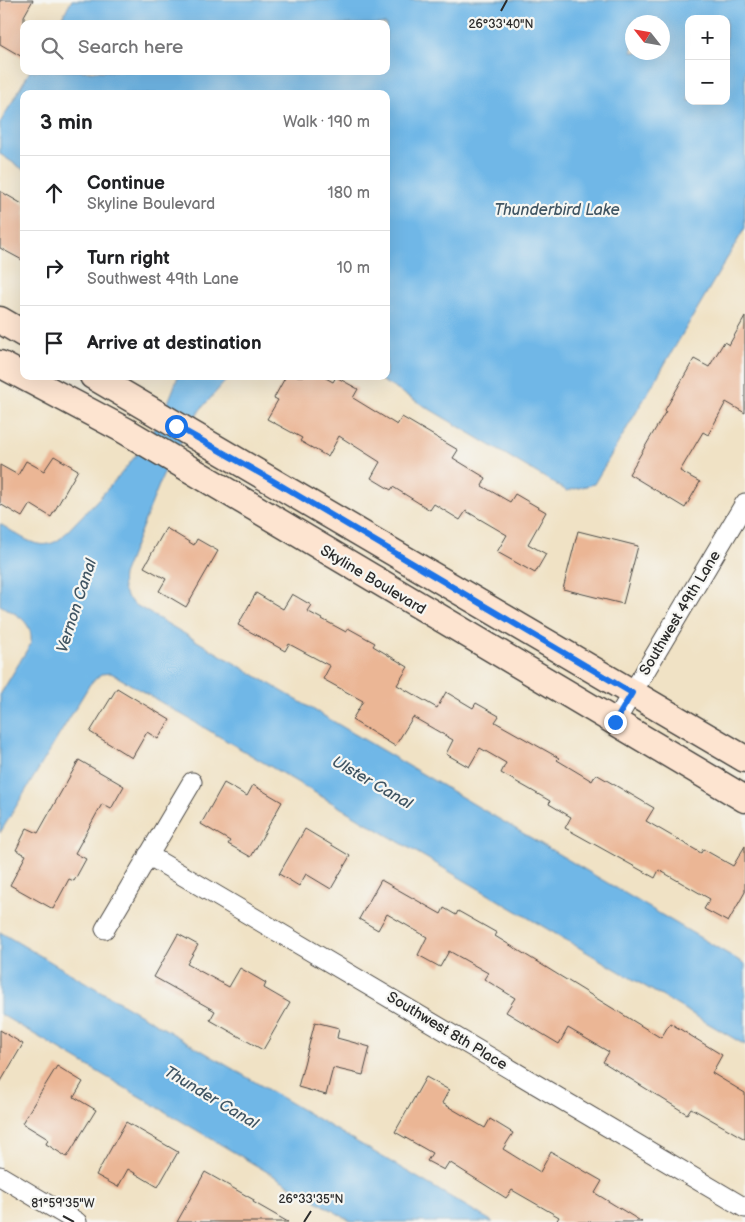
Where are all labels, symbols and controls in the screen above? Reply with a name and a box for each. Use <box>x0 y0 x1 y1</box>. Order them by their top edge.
north arrow <box>625 15 670 60</box>
map controls <box>685 15 730 105</box>
button: + <box>685 15 730 60</box>
text: 26°33'40"N <box>468 17 534 32</box>
search box <box>20 20 390 75</box>
icon: search <box>38 34 66 62</box>
text: Search here <box>78 36 183 59</box>
button: − <box>685 60 730 105</box>
text: 3 min <box>40 110 93 135</box>
text: Walk · 190 m <box>283 113 370 132</box>
text: Continue <box>87 172 165 195</box>
icon: ahead <box>40 179 68 207</box>
text: 180 m <box>328 184 370 203</box>
text: Skyline Boulevard <box>87 195 215 214</box>
water label: Thunderbird Lake <box>494 201 620 220</box>
text: Turn right <box>87 247 170 270</box>
icon: right <box>40 254 68 282</box>
text: 10 m <box>337 259 370 278</box>
text: Southwest 49th Lane <box>87 270 239 289</box>
icon: arrive <box>40 329 68 357</box>
text: Arrive at destination <box>87 332 262 355</box>
route start <box>165 415 188 438</box>
street label: Skyline Boulevard <box>317 541 429 619</box>
street label: Southwest 49th Lane <box>635 547 725 679</box>
water label: Vernon Canal <box>53 555 102 655</box>
route end <box>604 711 627 734</box>
water label: Ulster Canal <box>328 752 417 814</box>
street label: Southwest 8th Place <box>383 988 511 1075</box>
water label: Thunder Canal <box>161 1063 262 1134</box>
text: 26°33'35"N <box>279 1192 343 1207</box>
text: 81°59'35"W <box>31 1196 95 1211</box>

